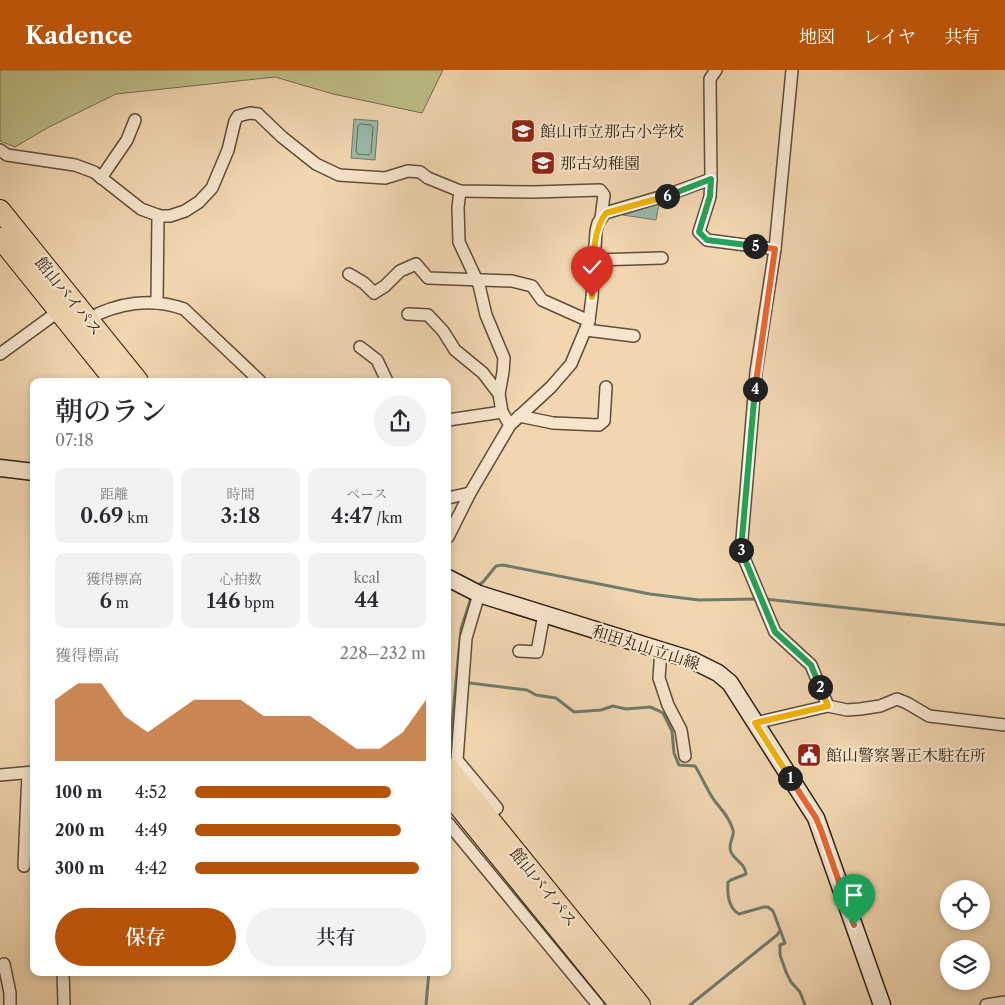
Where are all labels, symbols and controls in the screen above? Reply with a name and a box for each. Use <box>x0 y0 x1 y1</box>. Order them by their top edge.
text: Kadence <box>25 21 132 50</box>
text: 地図 <box>799 26 835 48</box>
text: レイヤ <box>863 26 916 48</box>
text: 共有 <box>944 26 980 48</box>
school or university icon: 館山市立那古小学校 <box>510 118 536 144</box>
place label: 館山市立那古小学校 <box>540 121 684 141</box>
school or university icon: 那古幼稚園 <box>530 150 556 176</box>
place label: 那古幼稚園 <box>560 153 640 173</box>
pin: 6 <box>654 184 680 208</box>
text: 6 <box>663 187 672 205</box>
pin: 5 <box>742 234 768 258</box>
text: 5 <box>752 237 759 255</box>
pin <box>571 246 613 297</box>
street label: 館山バイパス <box>31 253 107 339</box>
icon: check <box>578 253 606 281</box>
pin: 4 <box>742 376 768 402</box>
text: 4 <box>751 380 760 398</box>
text: 朝のラン <box>55 394 167 428</box>
button: share <box>374 395 426 447</box>
text: 07:18 <box>55 430 94 450</box>
text: 距離 <box>100 485 128 503</box>
text: 時間 <box>226 485 254 503</box>
text: ペース <box>346 485 387 503</box>
text: 0.69 <box>80 503 124 528</box>
text: 3:18 <box>221 503 260 528</box>
text: 4:47 <box>331 503 373 528</box>
text: km <box>124 509 148 527</box>
text: /km <box>373 509 403 527</box>
pin: 3 <box>728 538 754 562</box>
text: 3 <box>738 541 745 559</box>
text: kcal <box>354 569 380 587</box>
text: 獲得標高 <box>86 570 142 588</box>
text: 心拍数 <box>219 570 261 588</box>
text: 44 <box>354 587 379 612</box>
text: 6 <box>100 588 112 613</box>
text: 146 <box>207 588 241 613</box>
text: m <box>112 594 129 612</box>
text: bpm <box>241 594 274 612</box>
street label: 和田丸山立山線 <box>590 620 702 674</box>
text: 228–232 m <box>340 643 426 663</box>
text: 獲得標高 <box>55 645 119 665</box>
pin: 2 <box>808 674 832 700</box>
text: 2 <box>816 678 825 696</box>
public building icon: 館山警察署正木駐在所 <box>796 742 822 768</box>
place label: 館山警察署正木駐在所 <box>826 745 986 765</box>
pin: 1 <box>778 766 802 790</box>
text: 1 <box>787 769 794 787</box>
text: 100 m <box>55 782 102 802</box>
text: 4:52 <box>135 782 167 802</box>
text: 200 m <box>55 820 105 840</box>
text: 4:49 <box>135 820 167 840</box>
street label: 館山バイパス <box>506 844 582 930</box>
text: 300 m <box>55 858 104 878</box>
text: 4:42 <box>135 858 167 878</box>
pin <box>833 874 875 925</box>
map controls <box>940 880 990 990</box>
button: locate <box>940 880 990 930</box>
icon: arrive <box>840 881 868 909</box>
button: 保存 <box>55 908 236 966</box>
button: 共有 <box>246 908 426 966</box>
button: layers <box>940 940 990 990</box>

